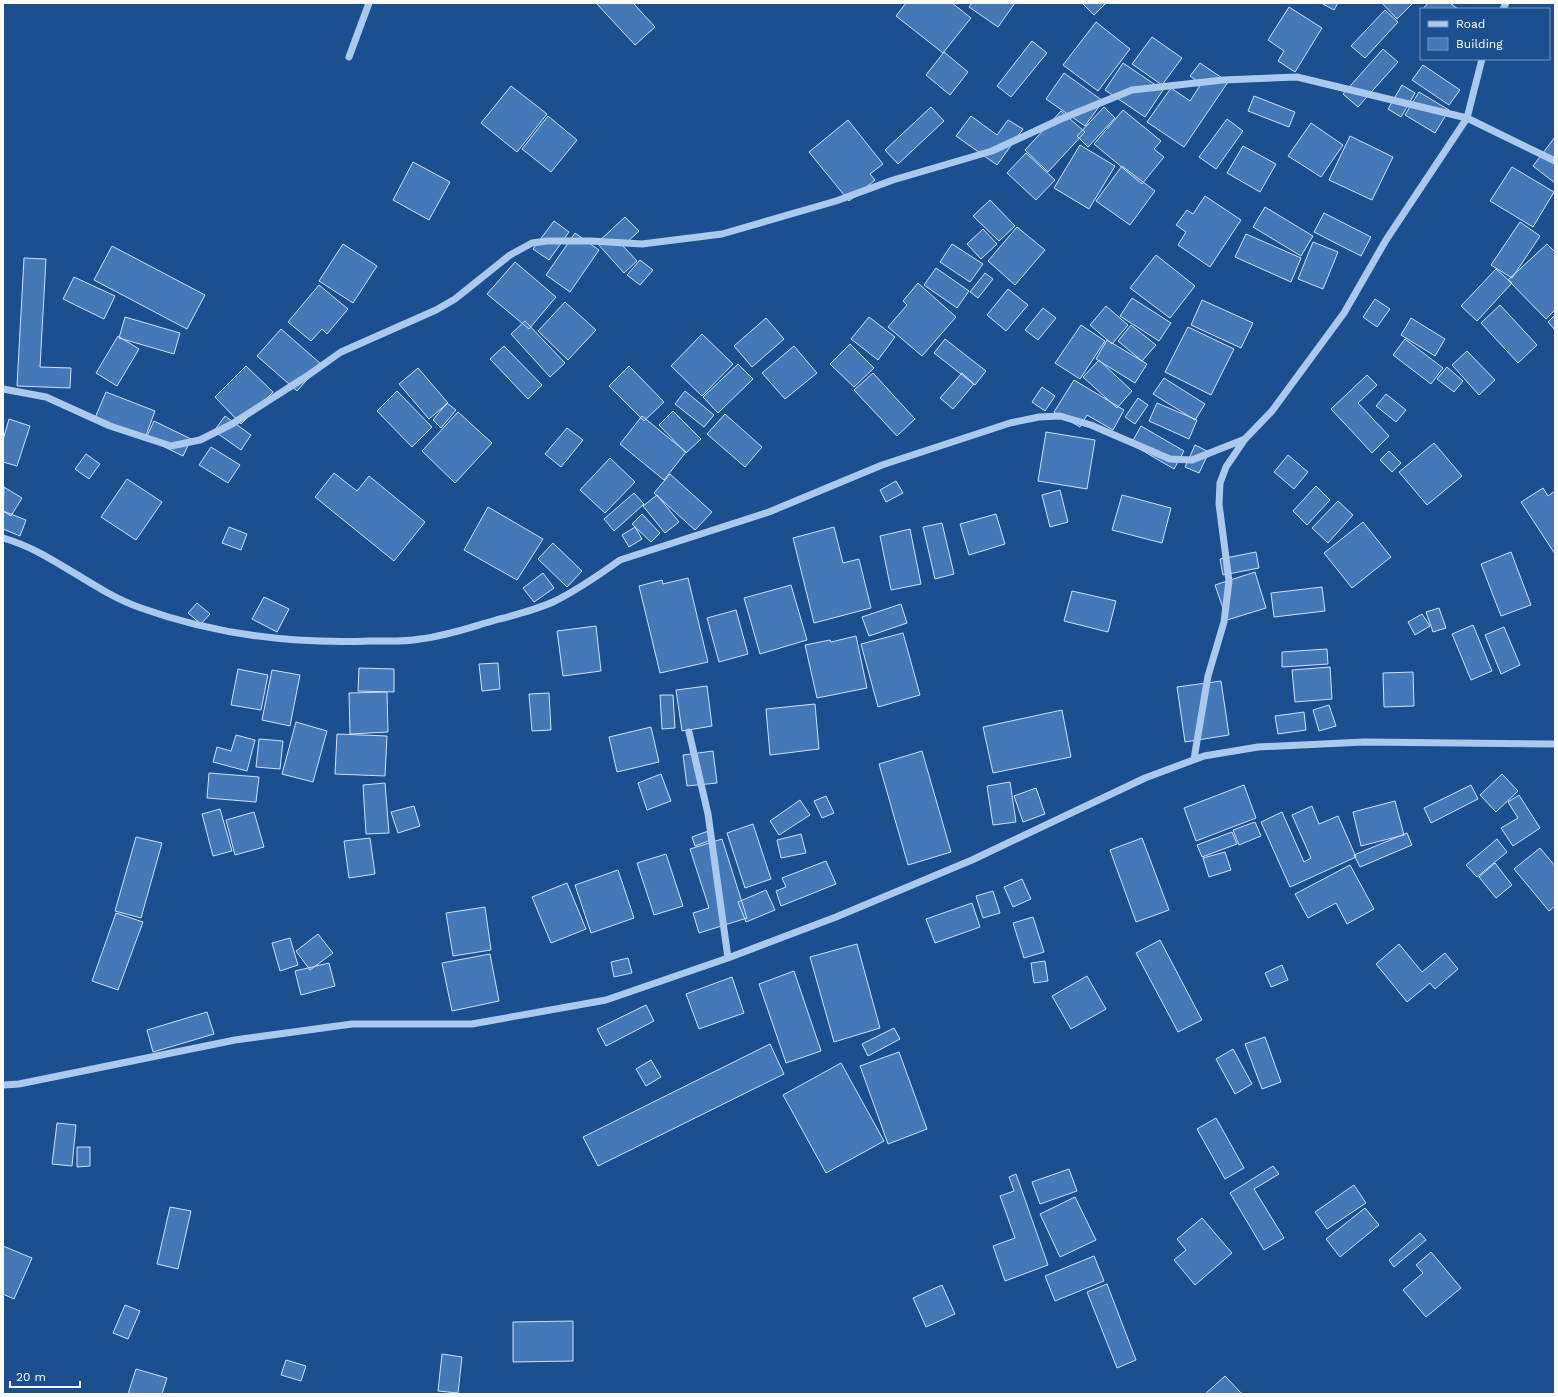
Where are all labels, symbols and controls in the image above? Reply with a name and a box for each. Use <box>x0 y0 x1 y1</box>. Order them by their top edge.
legend <box>1420 8 1550 60</box>
text: Road <box>1456 17 1485 31</box>
text: Building <box>1456 37 1503 51</box>
scale bar <box>10 1363 80 1389</box>
text: 20 m <box>16 1370 46 1384</box>

